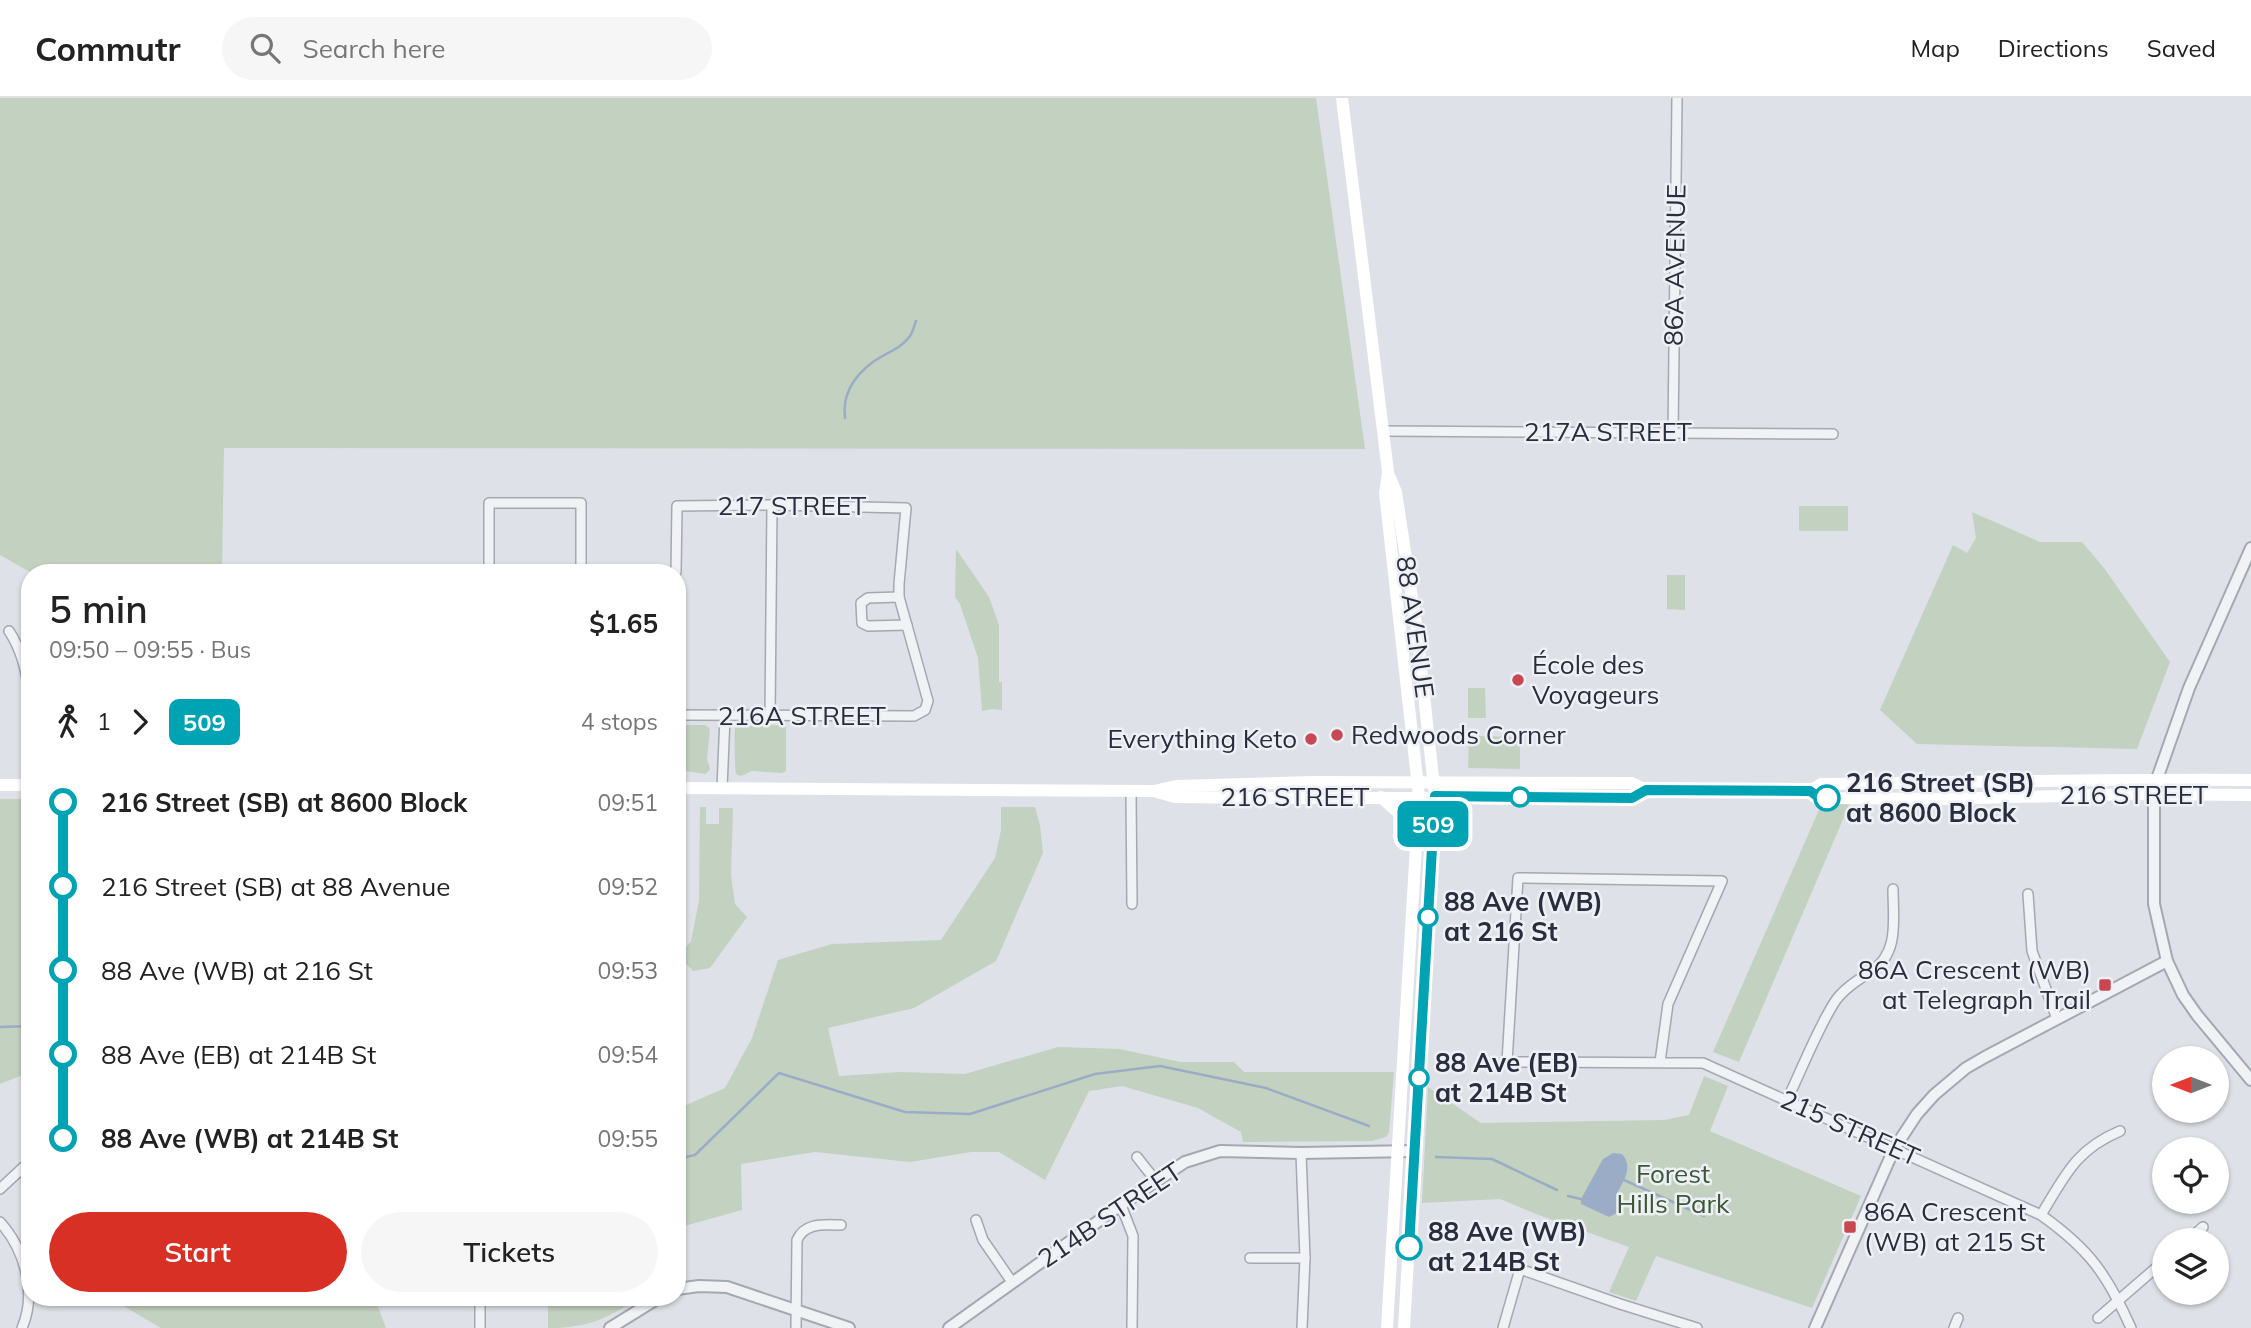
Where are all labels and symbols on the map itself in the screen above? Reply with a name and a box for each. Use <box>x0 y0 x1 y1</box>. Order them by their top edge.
street label: 86A AVENUE <box>1657 184 1692 346</box>
street label: 217A STREET <box>1524 415 1692 448</box>
street label: 217 STREET <box>717 489 867 522</box>
street label: 88 AVENUE <box>1389 554 1442 700</box>
place label: École des Voyageurs <box>1532 648 1659 711</box>
marker: École des Voyageurs <box>1510 672 1526 688</box>
street label: 216A STREET <box>718 699 886 732</box>
place label: Redwoods Corner <box>1351 718 1566 751</box>
place label: Everything Keto <box>1108 722 1297 755</box>
marker: Redwoods Corner <box>1329 727 1345 743</box>
marker: Everything Keto <box>1303 731 1319 747</box>
place label: 216 Street (SB) at 8600 Block <box>1846 766 2035 829</box>
street label: 216 STREET <box>2059 778 2209 811</box>
street label: 216 STREET <box>1220 780 1370 813</box>
marker: 216 Street (SB) at 8600 Block <box>1814 785 1840 811</box>
unlabelled marker <box>1510 787 1530 807</box>
line badge: 509 <box>1393 801 1473 847</box>
place label: 88 Ave (WB) at 216 St <box>1444 885 1603 948</box>
marker: 88 Ave (WB) at 216 St <box>1418 907 1438 927</box>
place label: 86A Crescent (WB) at Telegraph Trail <box>1858 953 2091 1016</box>
marker: 86A Crescent (WB) at Telegraph Trail <box>2097 977 2113 993</box>
place label: 88 Ave (EB) at 214B St <box>1435 1046 1579 1109</box>
north arrow <box>2152 1046 2230 1124</box>
marker: 88 Ave (EB) at 214B St <box>1409 1068 1429 1088</box>
street label: 215 STREET <box>1775 1082 1925 1173</box>
street label: 214B STREET <box>1031 1154 1188 1275</box>
park label: Forest Hills Park <box>1617 1157 1730 1220</box>
place label: 86A Crescent (WB) at 215 St <box>1864 1195 2045 1258</box>
place label: 88 Ave (WB) at 214B St <box>1428 1215 1587 1278</box>
marker: 86A Crescent (WB) at 215 St <box>1842 1219 1858 1235</box>
marker: 88 Ave (WB) at 214B St <box>1396 1234 1422 1260</box>

